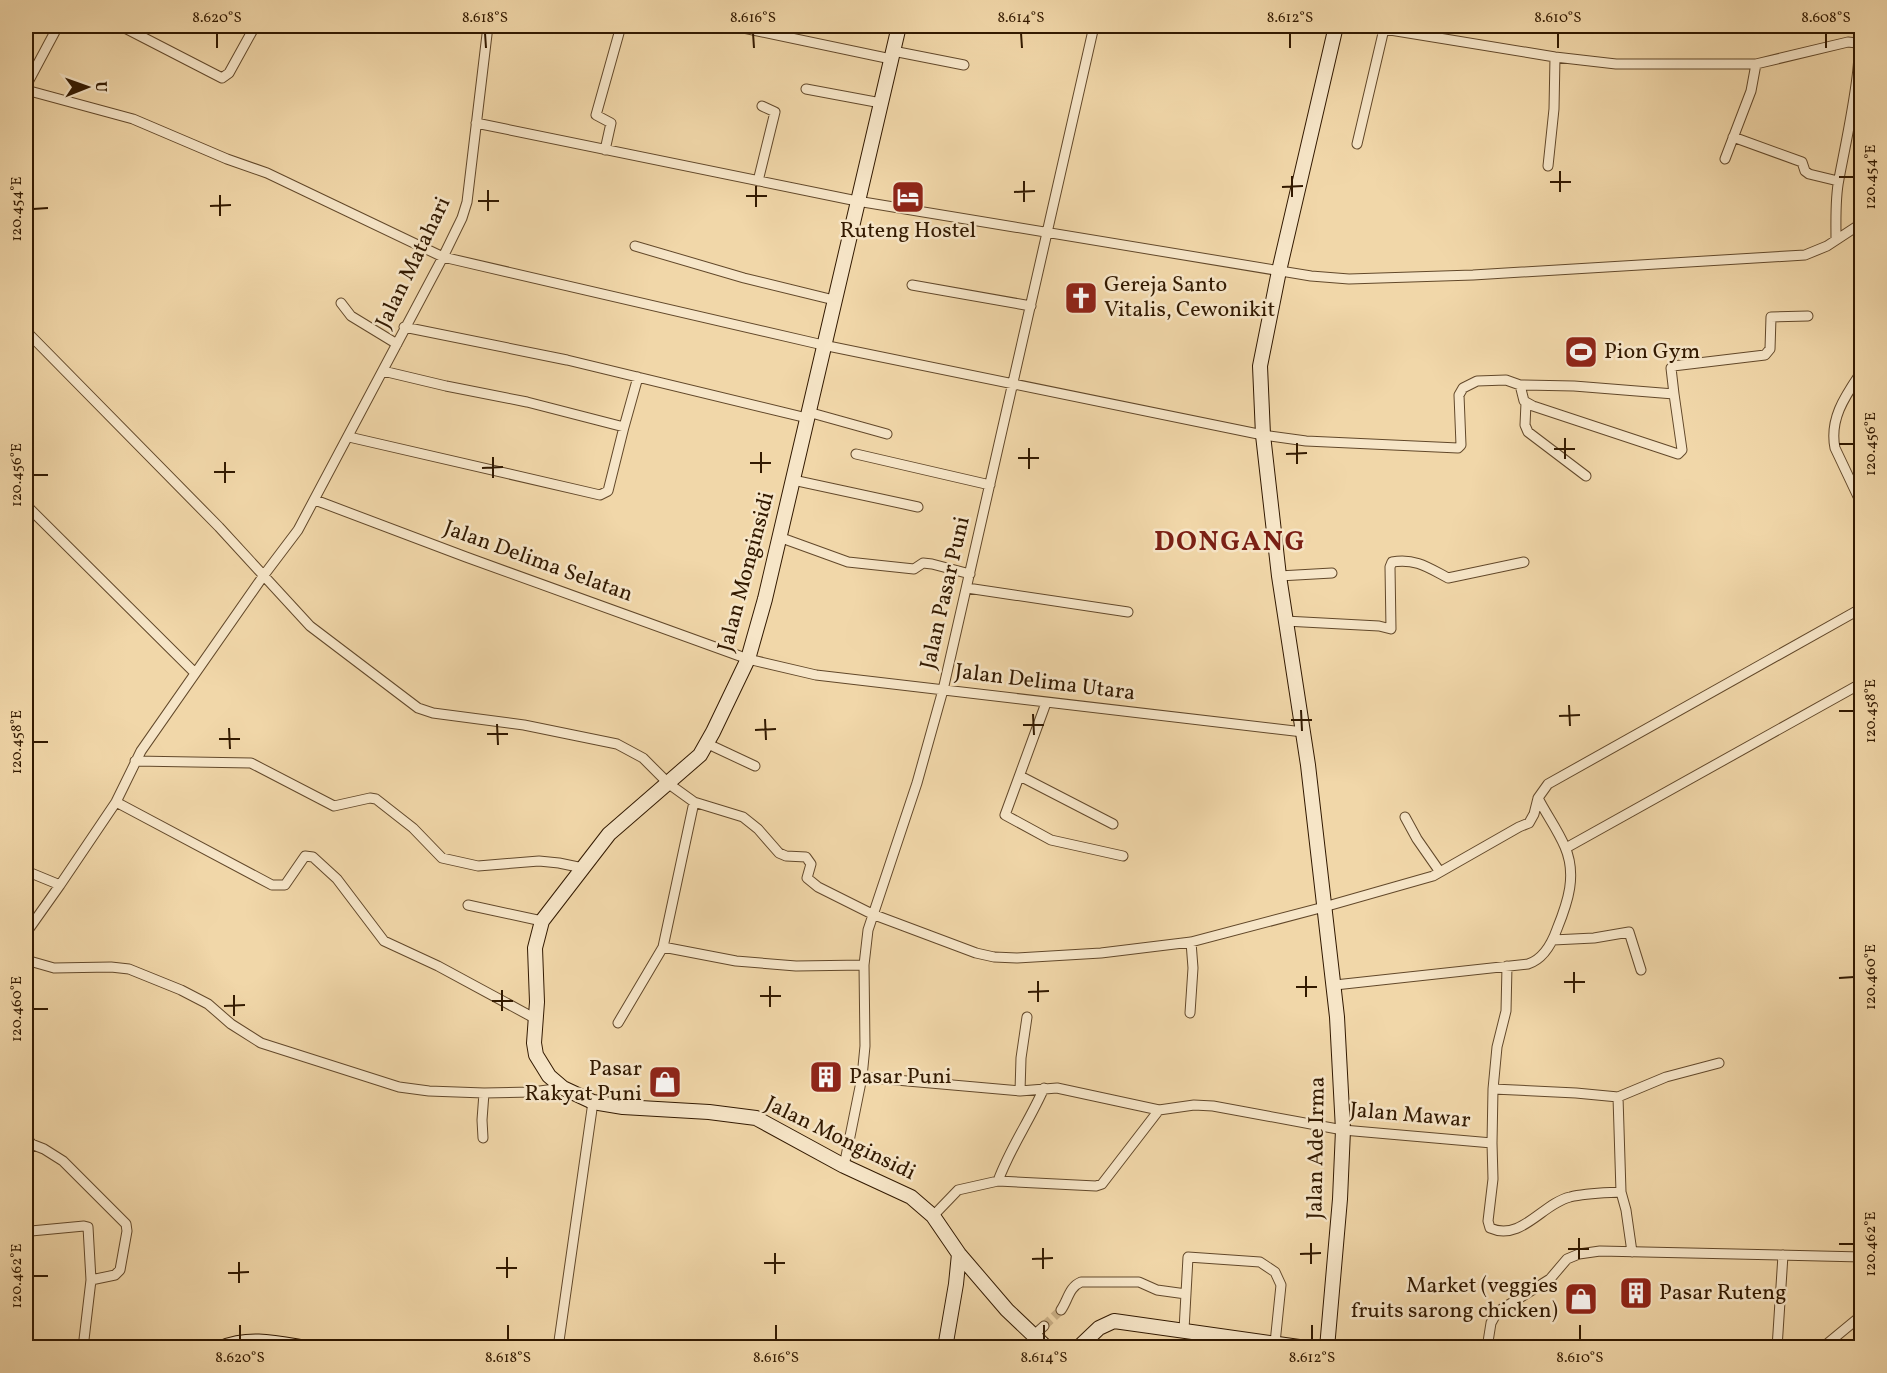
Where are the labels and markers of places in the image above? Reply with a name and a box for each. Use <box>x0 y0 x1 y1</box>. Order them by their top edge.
hotel icon: Ruteng Hostel <box>890 179 926 215</box>
place label: Ruteng Hostel <box>840 216 976 247</box>
place label: Gereja Santo Vitalis, Cewonikit <box>1104 270 1275 326</box>
church icon: Gereja Santo Vitalis, Cewonikit <box>1063 280 1099 316</box>
sports icon: Pion Gym <box>1563 334 1599 370</box>
place label: Pion Gym <box>1604 337 1700 368</box>
place label: Pasar Rakyat Puni <box>524 1054 642 1110</box>
building icon: Pasar Puni <box>808 1059 844 1095</box>
place label: Pasar Puni <box>849 1062 952 1093</box>
shop icon: Pasar Rakyat Puni <box>647 1064 683 1100</box>
place label: Market (veggies fruits sarong chicken) <box>1351 1271 1558 1327</box>
building icon: Pasar Ruteng <box>1618 1275 1654 1311</box>
place label: Pasar Ruteng <box>1659 1278 1787 1309</box>
shop icon: Market (veggies fruits sarong chicken) <box>1563 1281 1599 1317</box>

